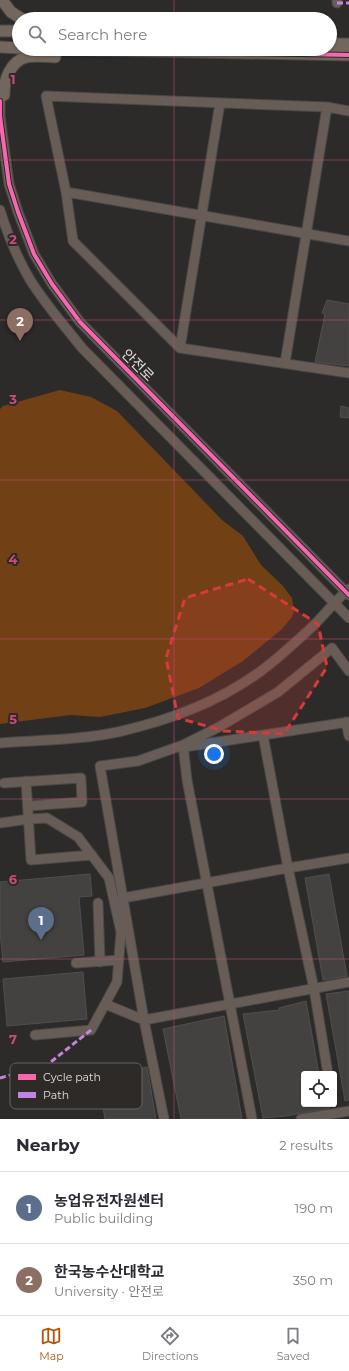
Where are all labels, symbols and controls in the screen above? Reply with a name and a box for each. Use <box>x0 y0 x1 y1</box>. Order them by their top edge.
search box <box>12 12 337 56</box>
icon: search <box>26 23 48 45</box>
text: Search here <box>58 25 147 44</box>
text: 1 <box>10 71 16 87</box>
text: 2 <box>9 231 17 247</box>
pin: 2 <box>7 308 33 341</box>
street label: 안전로 <box>118 345 158 385</box>
text: 3 <box>8 391 17 407</box>
text: 4 <box>9 551 18 567</box>
text: 5 <box>9 711 17 727</box>
your location <box>204 744 224 764</box>
text: 6 <box>9 871 18 887</box>
pin: 1 <box>28 907 54 940</box>
text: 7 <box>9 1031 17 1047</box>
legend <box>10 1063 142 1109</box>
text: Cycle path <box>43 1070 101 1084</box>
map controls <box>301 1071 337 1107</box>
button: locate <box>301 1071 337 1107</box>
text: Path <box>43 1088 69 1102</box>
text: Nearby <box>16 1135 80 1155</box>
text: 2 results <box>279 1137 333 1153</box>
text: 농업유전자원센터 <box>54 1191 164 1210</box>
text: 1 <box>26 1200 32 1216</box>
text: 190 m <box>295 1200 333 1216</box>
text: Public building <box>54 1210 153 1226</box>
text: 한국농수산대학교 <box>54 1262 164 1281</box>
text: 2 <box>25 1272 33 1288</box>
text: 350 m <box>293 1272 333 1288</box>
text: University · 안전로 <box>54 1283 164 1299</box>
tab: Map <box>39 1325 64 1363</box>
tab: Directions <box>142 1325 198 1363</box>
tab: Saved <box>277 1325 310 1363</box>

